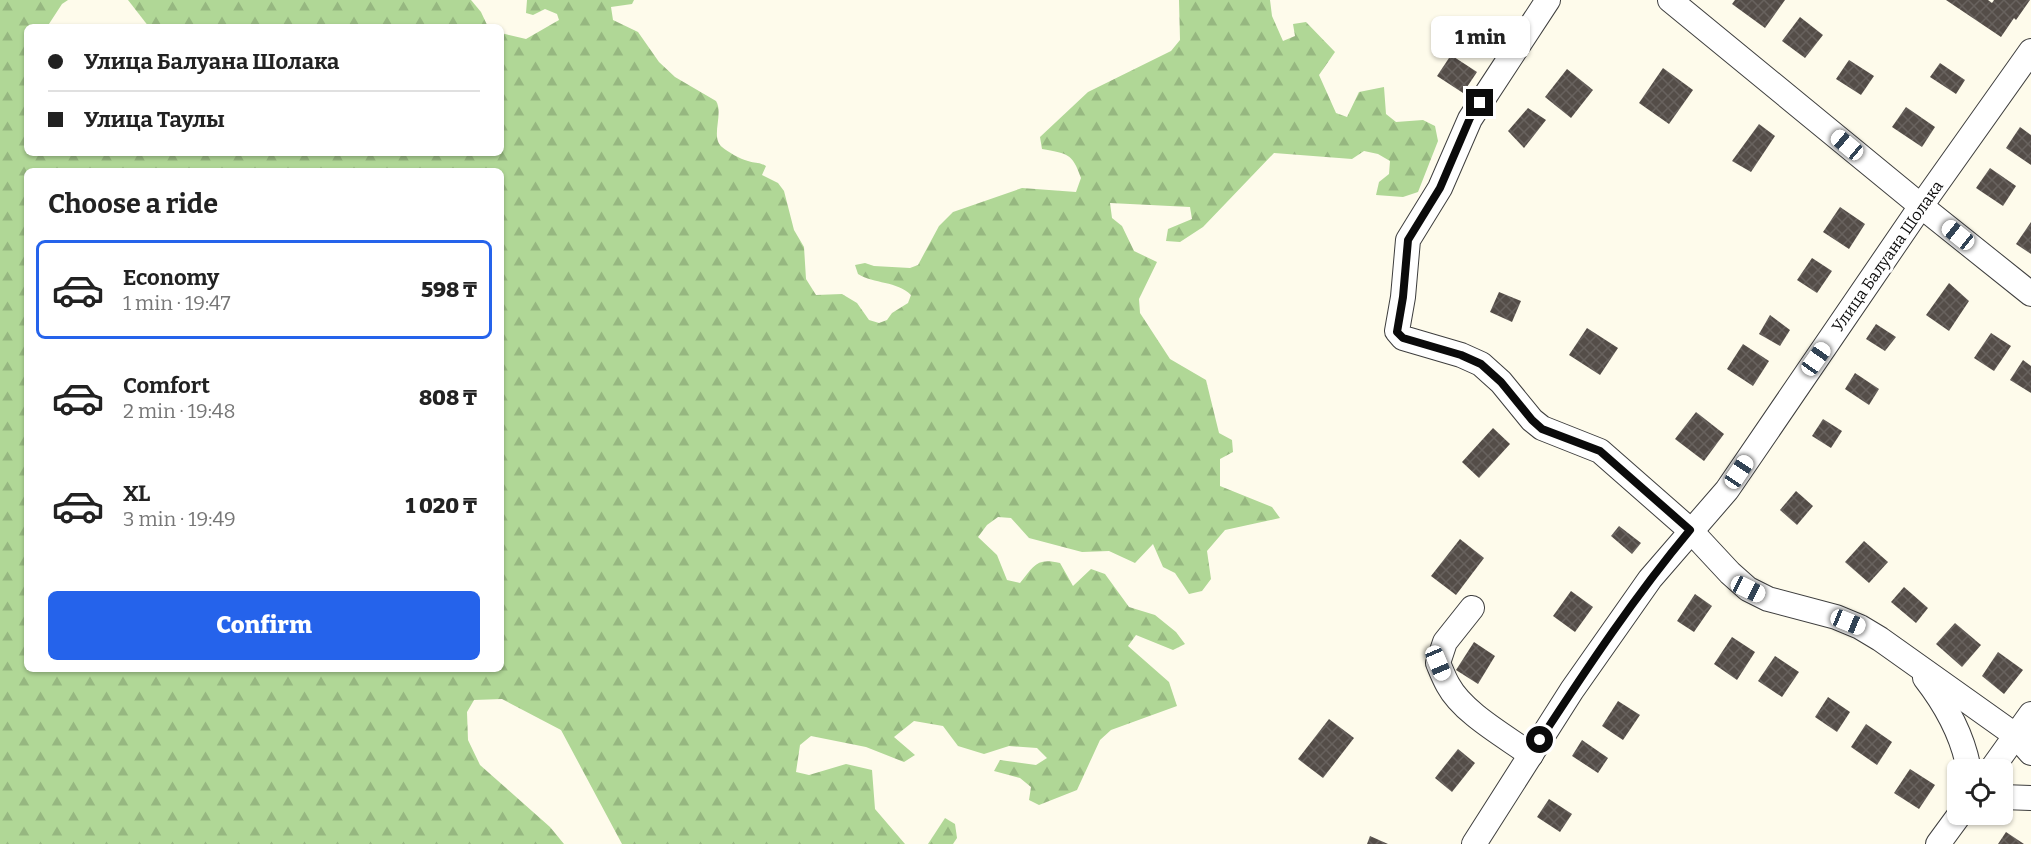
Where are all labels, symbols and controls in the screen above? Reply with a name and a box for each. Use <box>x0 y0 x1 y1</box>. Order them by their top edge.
callout: 1 min <box>1430 16 1530 58</box>
text: 1 min <box>1455 25 1506 49</box>
text: Улица Балуана Шолака <box>84 48 339 75</box>
route end <box>1466 89 1493 116</box>
text: Улица Таулы <box>84 106 225 133</box>
car <box>1827 127 1867 163</box>
street label: Улица Балуана Шолака <box>1828 177 1947 336</box>
text: Choose a ride <box>48 188 218 220</box>
car <box>1938 217 1978 253</box>
icon: car <box>51 263 105 317</box>
text: Economy <box>123 264 219 291</box>
text: 598 ₸ <box>421 276 477 303</box>
text: 1 min · 19:47 <box>123 291 231 315</box>
car <box>1798 339 1834 379</box>
icon: car <box>51 371 105 425</box>
text: Comfort <box>123 372 210 399</box>
text: 808 ₸ <box>419 384 477 411</box>
text: 2 min · 19:48 <box>123 399 236 423</box>
car <box>1721 452 1757 492</box>
icon: car <box>51 479 105 533</box>
text: XL <box>123 480 150 507</box>
text: 1 020 ₸ <box>405 492 477 519</box>
text: 3 min · 19:49 <box>123 507 236 531</box>
car <box>1728 573 1768 605</box>
button: Confirm <box>48 591 480 660</box>
car <box>1828 607 1868 637</box>
car <box>1423 643 1453 683</box>
route start <box>1526 726 1553 753</box>
map controls <box>1947 759 2013 825</box>
button: locate <box>1947 759 2013 825</box>

